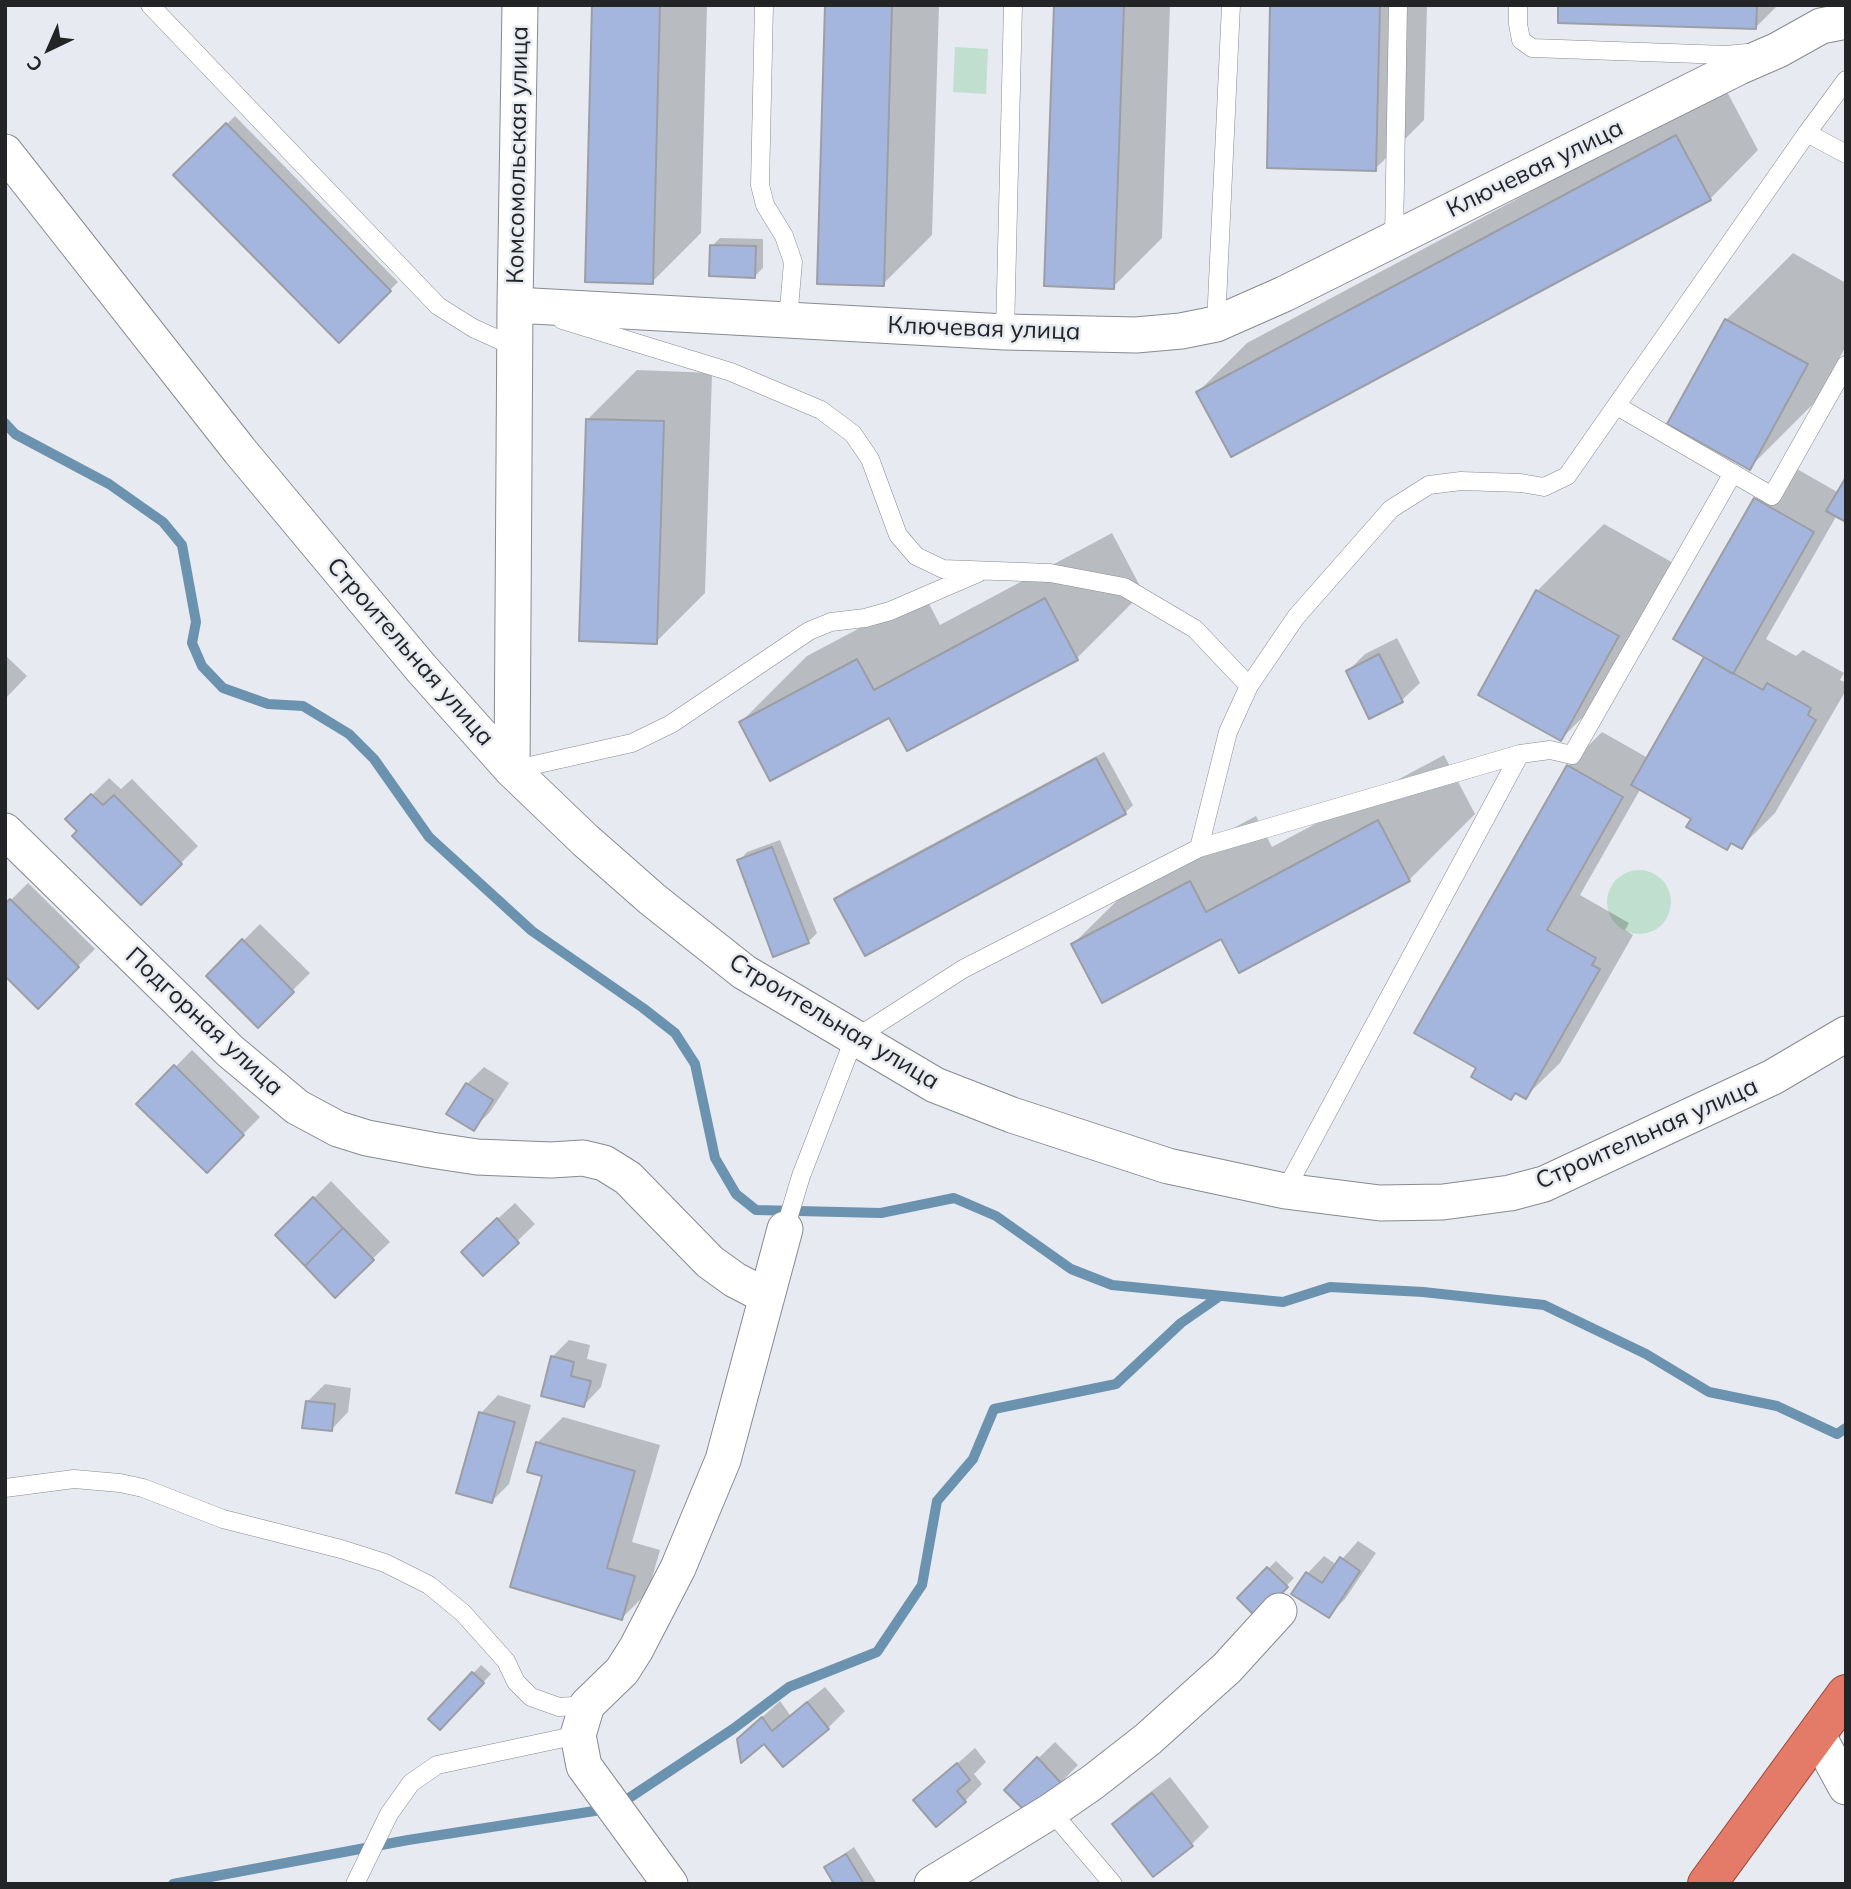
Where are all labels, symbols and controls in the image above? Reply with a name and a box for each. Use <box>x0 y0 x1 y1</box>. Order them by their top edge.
north arrow <box>14 14 84 84</box>
street label: Комсомольская улица <box>501 26 535 284</box>
text: С <box>21 51 47 77</box>
street label: Ключевая улица <box>1442 114 1628 224</box>
street label: Ключевая улица <box>887 311 1081 347</box>
street label: Строительная улица <box>320 552 500 752</box>
street label: Подгорная улица <box>119 942 289 1102</box>
street label: Строительная улица <box>724 948 944 1096</box>
street label: Строительная улица <box>1532 1072 1762 1196</box>

